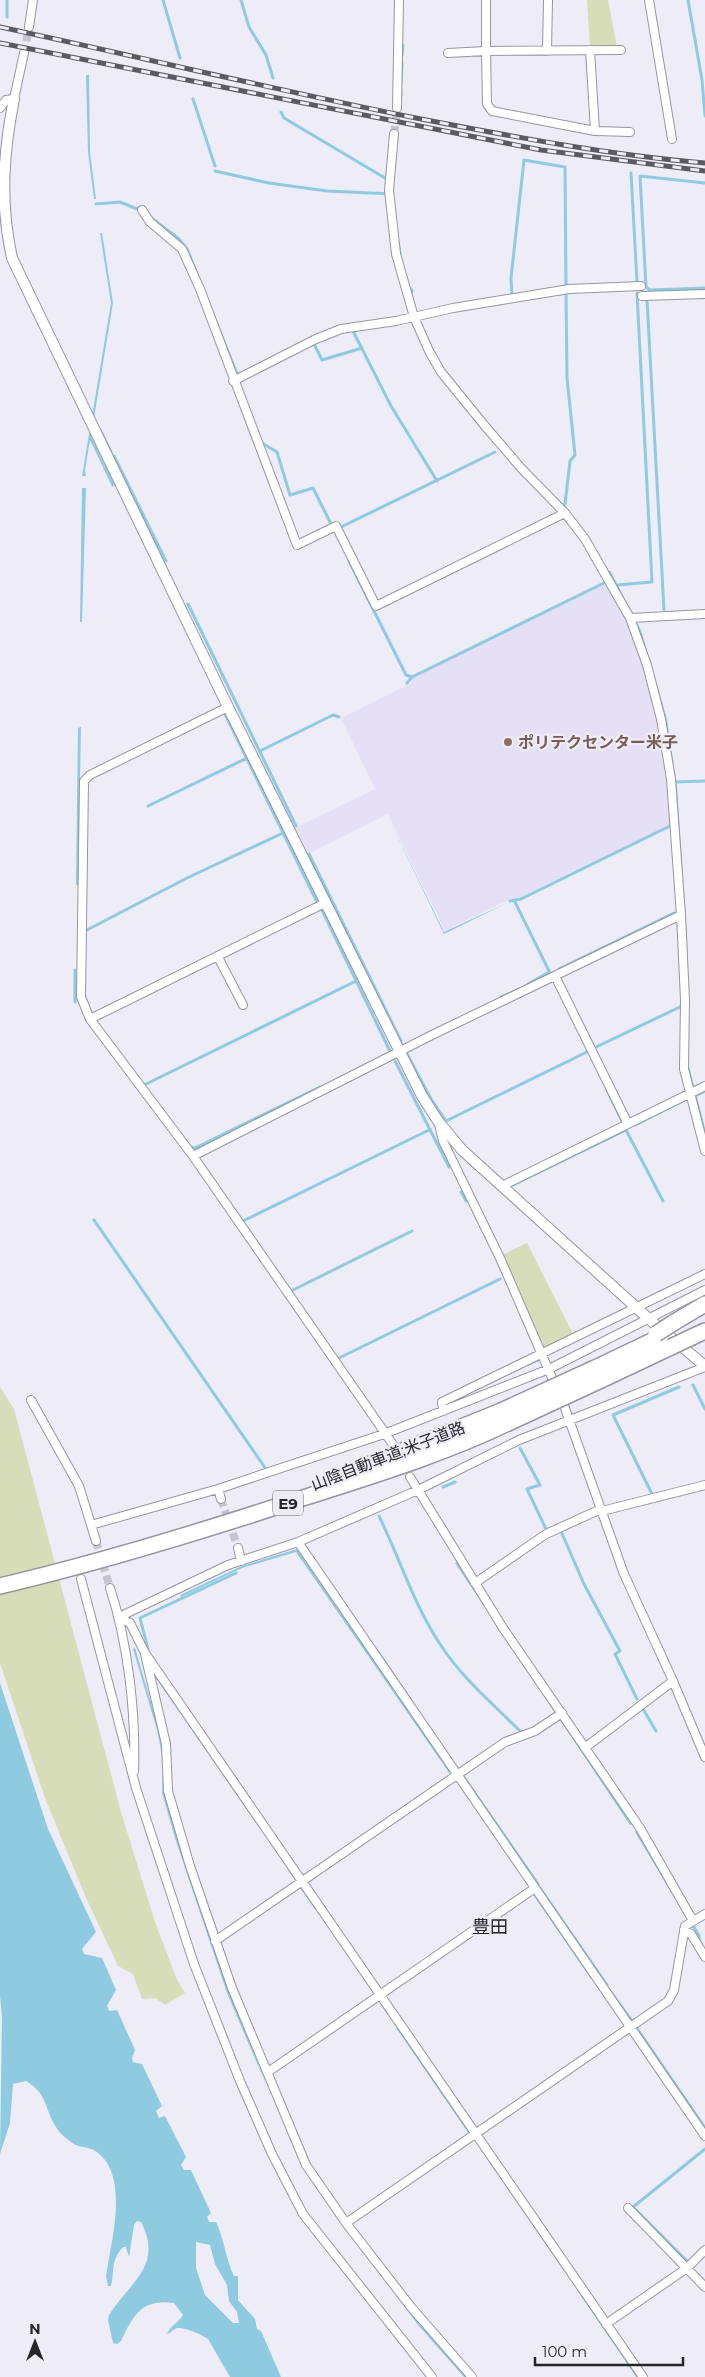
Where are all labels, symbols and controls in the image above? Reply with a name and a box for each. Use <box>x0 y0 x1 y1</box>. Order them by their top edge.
place label: ポリテクセンター米子 <box>518 733 678 752</box>
marker: ポリテクセンター米子 <box>502 736 514 748</box>
street label: 山陰自動車道;米子道路 <box>308 1418 468 1494</box>
road number: E9 <box>273 1490 303 1516</box>
district label: 豊田 <box>472 1916 508 1938</box>
north arrow <box>10 2317 60 2367</box>
text: N <box>29 2320 41 2338</box>
scale bar <box>535 2334 682 2366</box>
text: 100 m <box>542 2342 587 2361</box>

